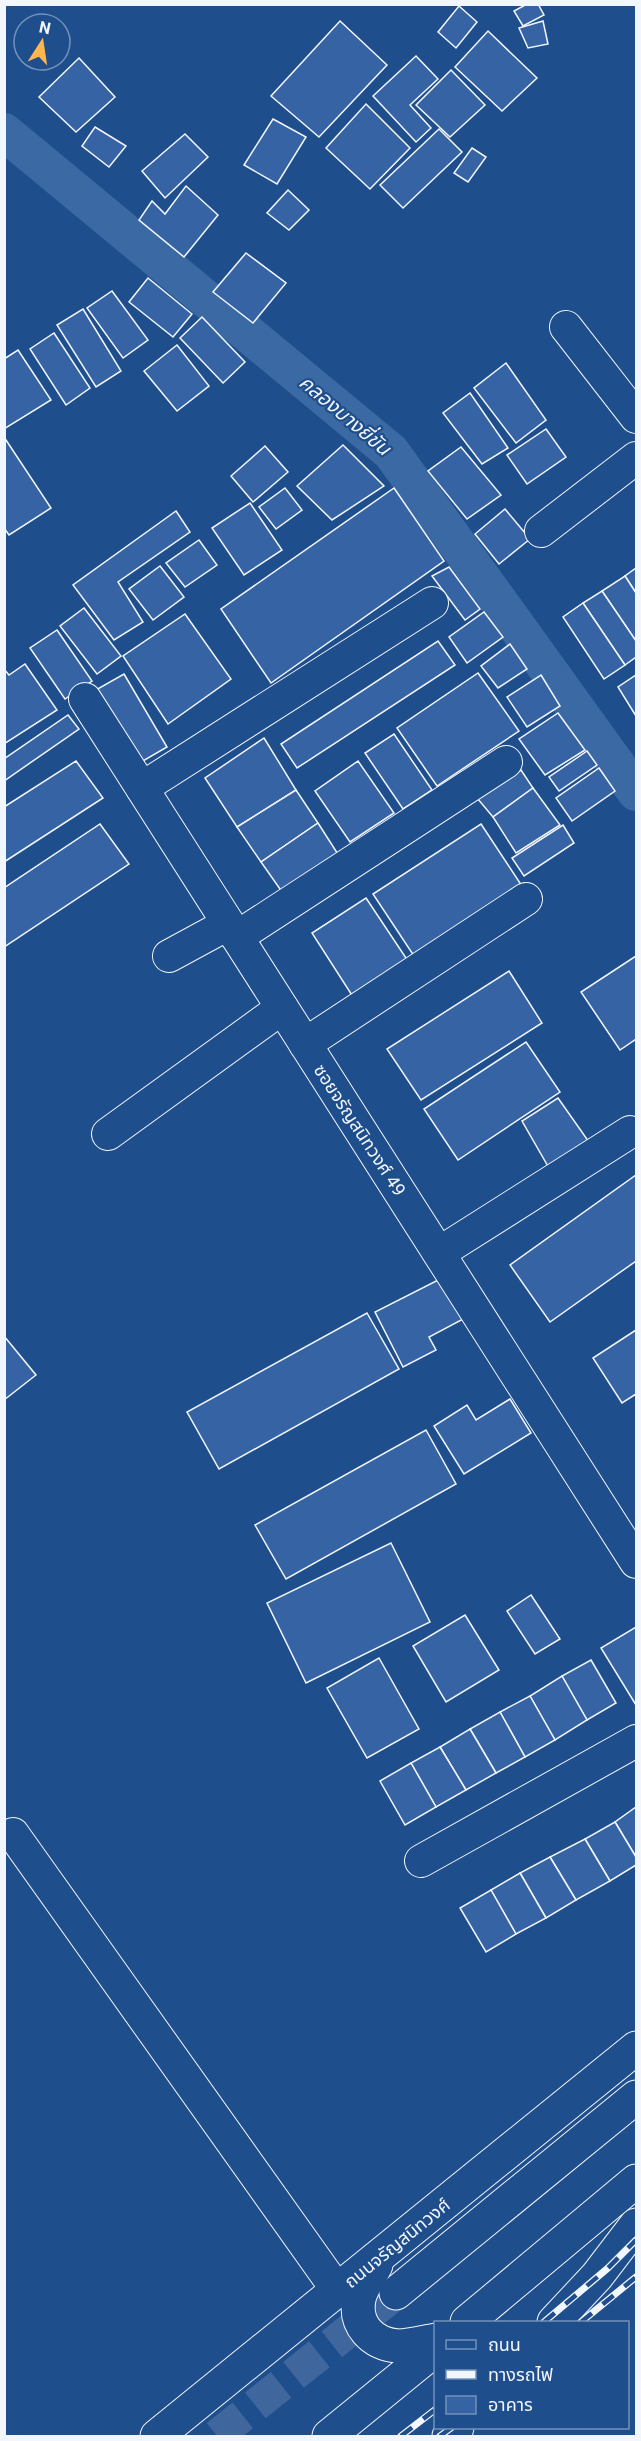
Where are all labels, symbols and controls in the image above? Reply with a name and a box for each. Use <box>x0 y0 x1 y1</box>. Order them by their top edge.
north arrow <box>12 12 72 72</box>
text: N <box>38 17 53 38</box>
water label: คลองบางยี่ขัน <box>294 368 398 461</box>
street label: ซอยจรัญสนิทวงศ์ 49 <box>310 1060 410 1200</box>
street label: ถนนจรัญสนิทวงศ์ <box>340 2194 454 2292</box>
legend <box>434 2321 629 2429</box>
text: ถนน <box>488 2334 521 2355</box>
text: ทางรถไฟ <box>488 2364 553 2385</box>
text: อาคาร <box>488 2394 533 2415</box>

